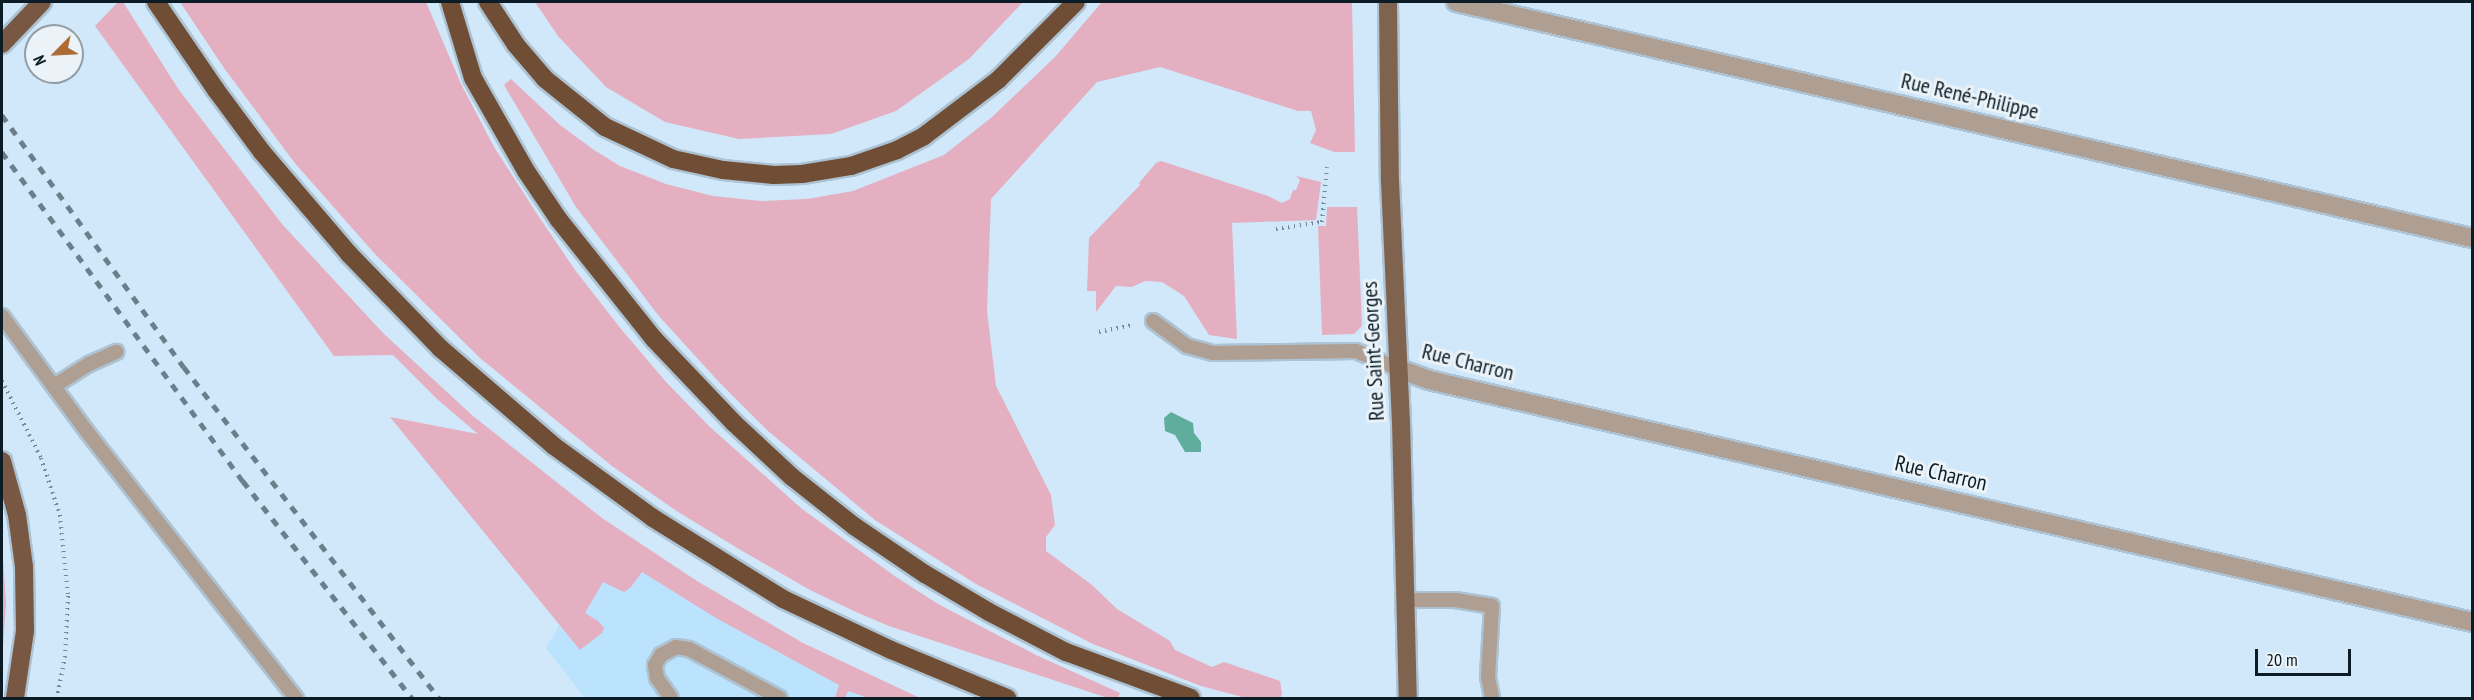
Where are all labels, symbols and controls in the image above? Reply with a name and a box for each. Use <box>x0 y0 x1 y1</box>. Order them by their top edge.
north arrow <box>24 24 84 84</box>
text: N <box>28 53 50 69</box>
street label: Rue René-Philippe <box>1899 67 2041 125</box>
street label: Rue Saint-Georges <box>1356 281 1390 421</box>
street label: Rue Charron <box>1419 338 1517 386</box>
street label: Rue Charron <box>1892 450 1990 496</box>
scale bar <box>2258 637 2354 675</box>
text: 20 m <box>2266 648 2298 671</box>

